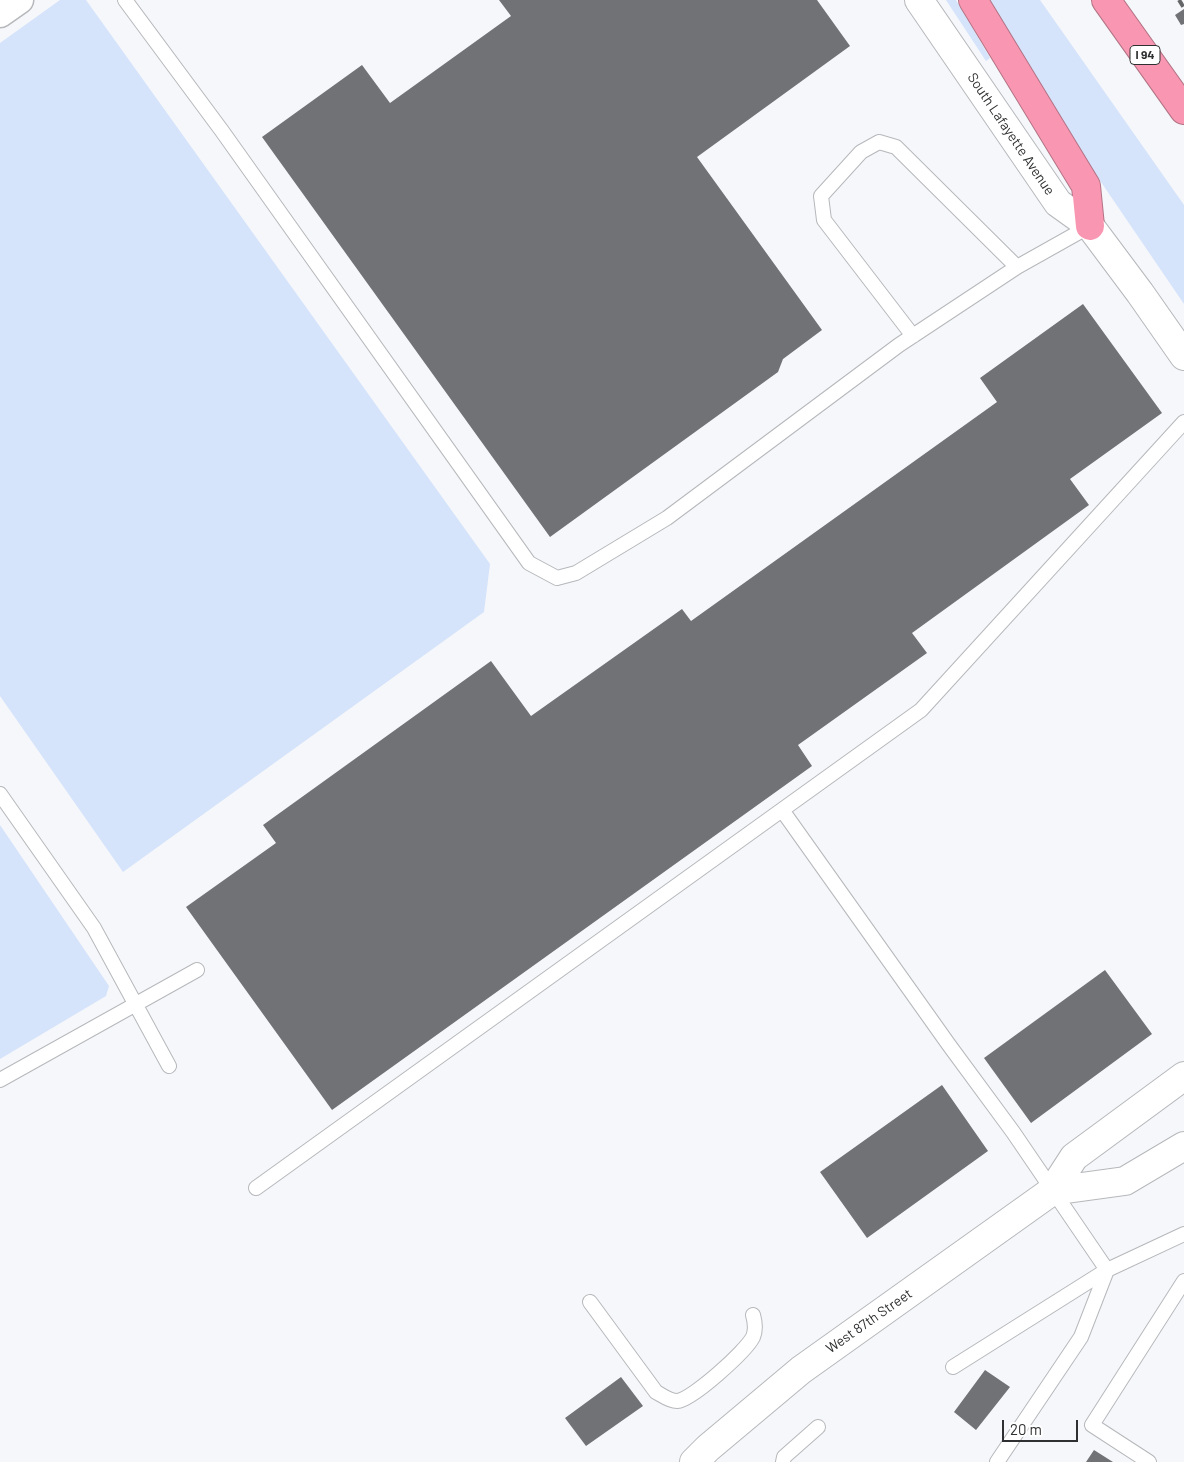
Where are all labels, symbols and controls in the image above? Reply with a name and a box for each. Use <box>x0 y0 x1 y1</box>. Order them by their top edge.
road number: I 94 <box>1130 46 1160 64</box>
street label: South Lafayette Avenue <box>964 70 1058 198</box>
street label: West 87th Street <box>823 1285 915 1357</box>
scale bar <box>1004 1410 1080 1442</box>
text: 20 m <box>1010 1420 1042 1438</box>

